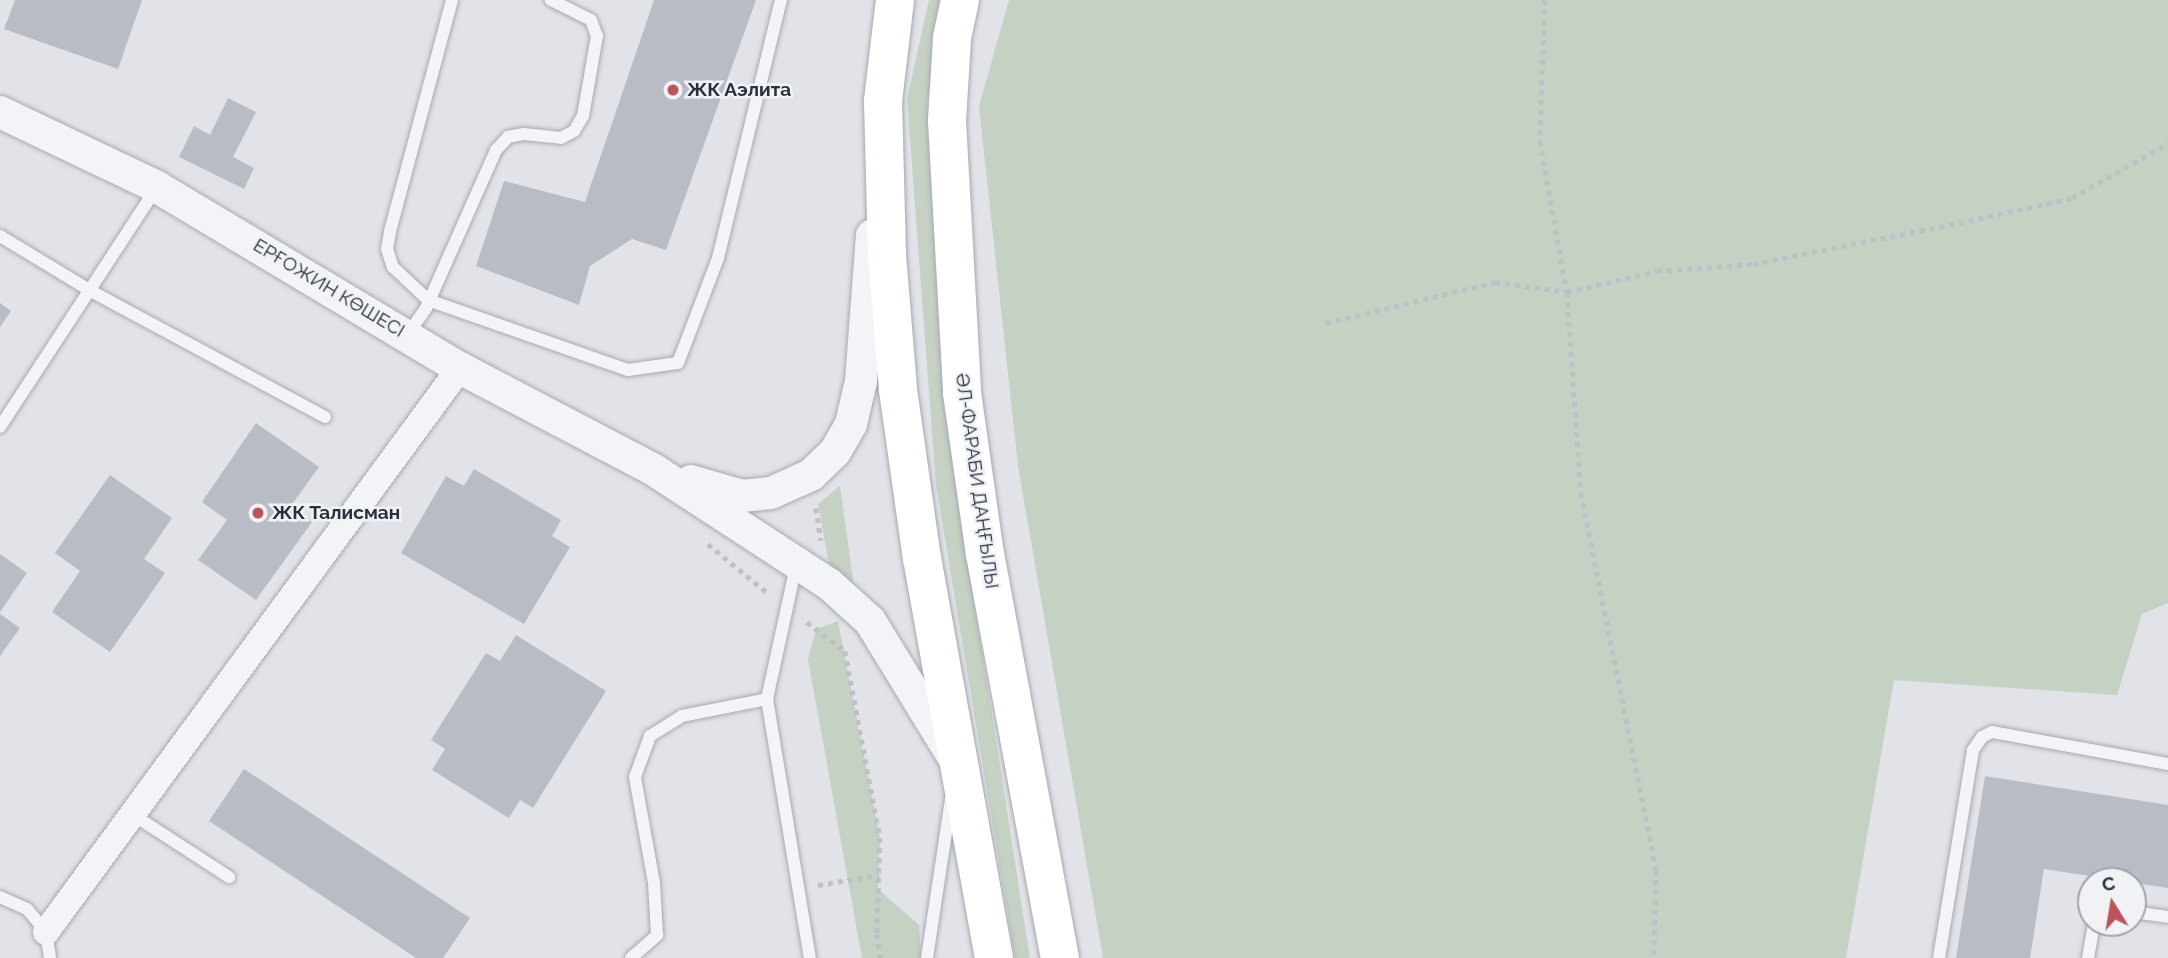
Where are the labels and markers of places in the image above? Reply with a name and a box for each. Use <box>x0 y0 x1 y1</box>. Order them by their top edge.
place label: ЖК Аэлита <box>687 79 792 101</box>
marker: ЖК Аэлита <box>665 82 681 98</box>
place label: ЖК Талисман <box>272 502 401 524</box>
marker: ЖК Талисман <box>250 505 266 521</box>

